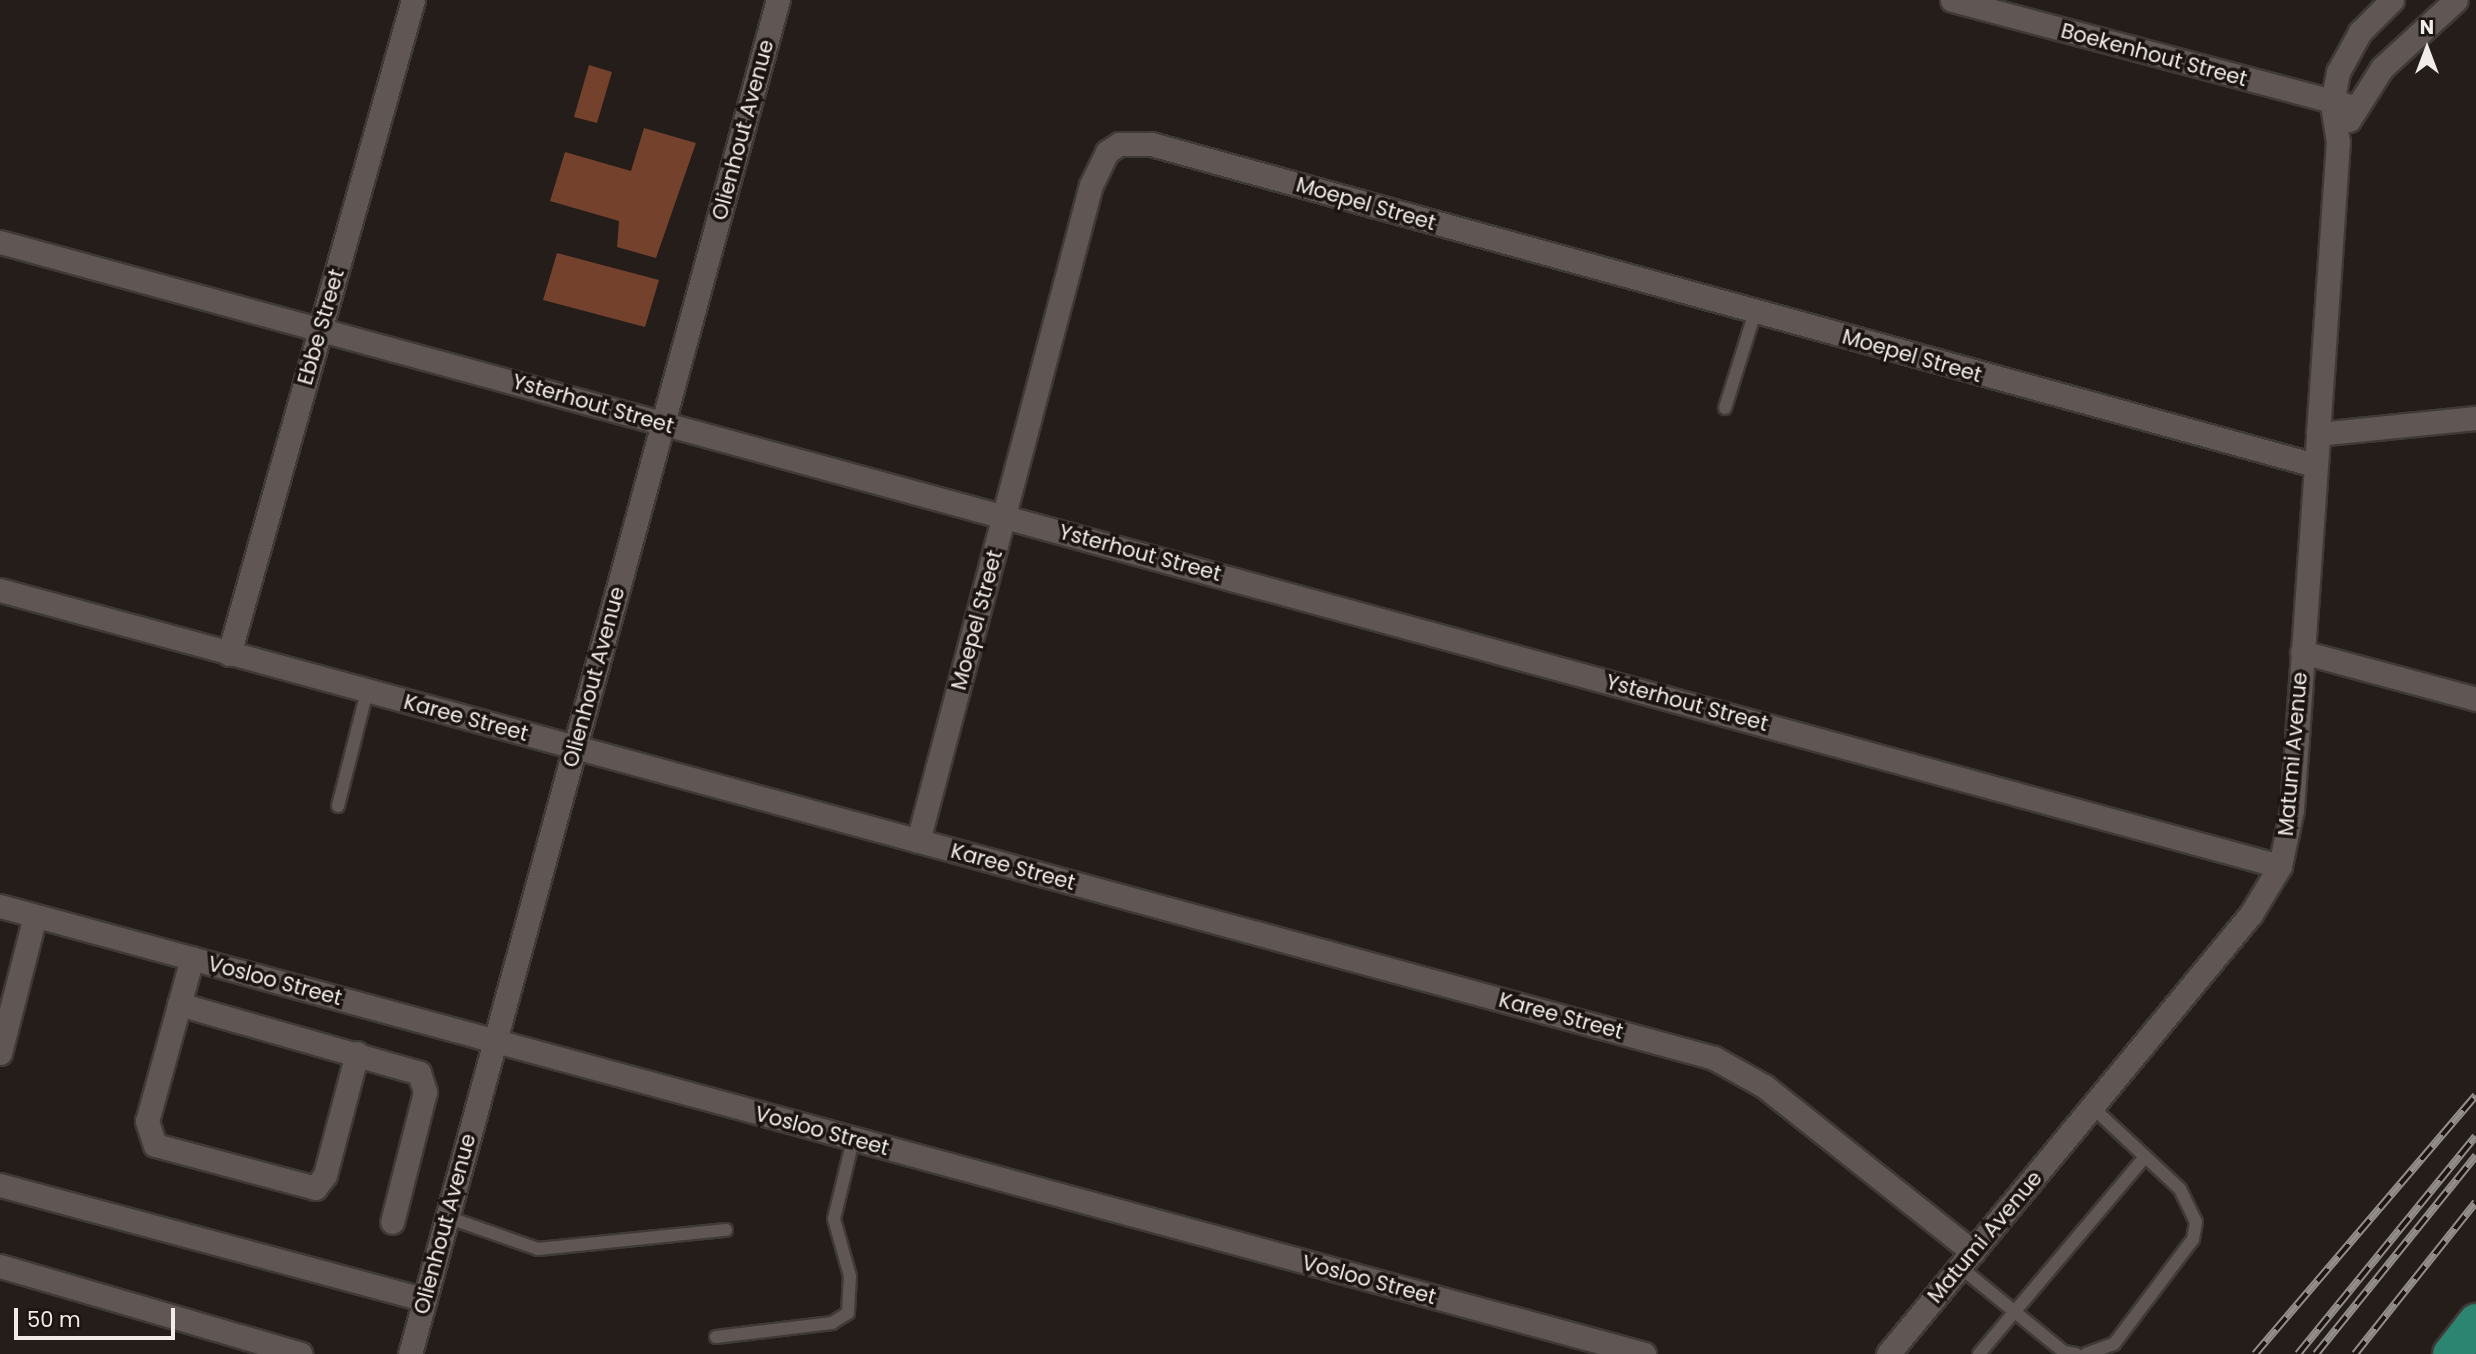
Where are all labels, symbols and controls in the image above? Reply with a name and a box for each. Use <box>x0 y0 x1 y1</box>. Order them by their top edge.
north arrow <box>2392 14 2462 84</box>
text: N <box>2420 14 2434 41</box>
street label: Boekenhout Street <box>2058 18 2250 92</box>
street label: Olienhout Avenue <box>707 37 779 223</box>
street label: Moepel Street <box>1293 172 1439 236</box>
street label: Ebbe Street <box>292 266 350 388</box>
street label: Moepel Street <box>1839 324 1985 388</box>
street label: Ysterhout Street <box>509 369 677 439</box>
street label: Ysterhout Street <box>1056 519 1224 587</box>
street label: Moepel Street <box>946 547 1008 693</box>
street label: Olienhout Avenue <box>558 584 630 770</box>
street label: Ysterhout Street <box>1603 669 1771 737</box>
street label: Matumi Avenue <box>2273 671 2313 837</box>
street label: Karee Street <box>401 689 531 747</box>
street label: Karee Street <box>948 838 1078 896</box>
street label: Vosloo Street <box>205 951 345 1011</box>
street label: Karee Street <box>1496 987 1626 1045</box>
street label: Vosloo Street <box>752 1101 892 1161</box>
street label: Olienhout Avenue <box>409 1131 481 1317</box>
street label: Matumi Avenue <box>1922 1166 2048 1308</box>
street label: Vosloo Street <box>1299 1250 1439 1310</box>
scale bar <box>18 1294 178 1338</box>
text: 50 m <box>27 1305 81 1334</box>

